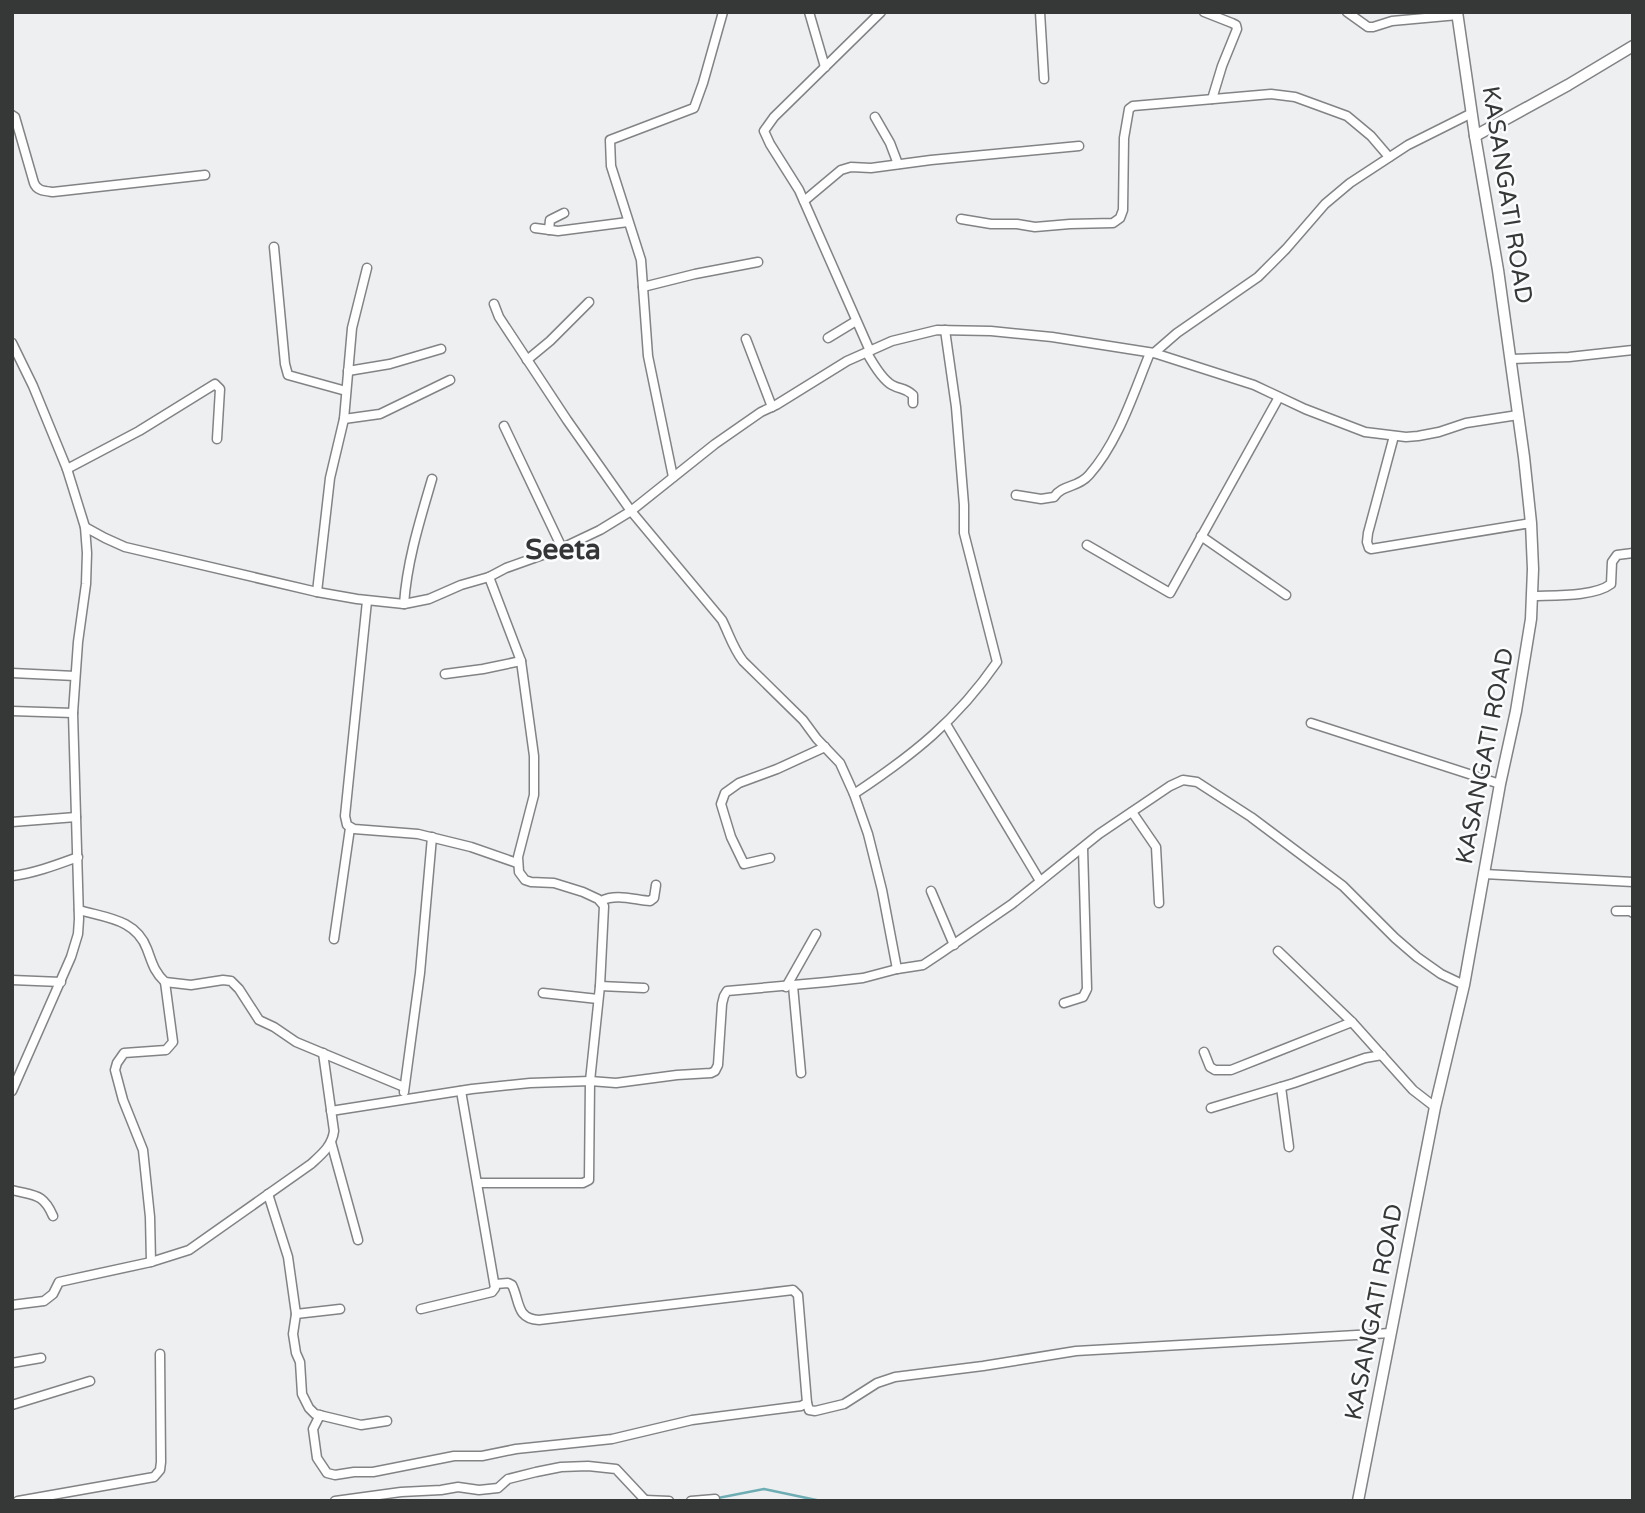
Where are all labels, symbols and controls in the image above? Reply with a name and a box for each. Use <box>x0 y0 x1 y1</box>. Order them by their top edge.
street label: KASANGATI ROAD <box>1475 84 1539 306</box>
district label: Seeta <box>525 533 601 567</box>
street label: KASANGATI ROAD <box>1450 645 1520 867</box>
street label: KASANGATI ROAD <box>1339 1201 1409 1423</box>

